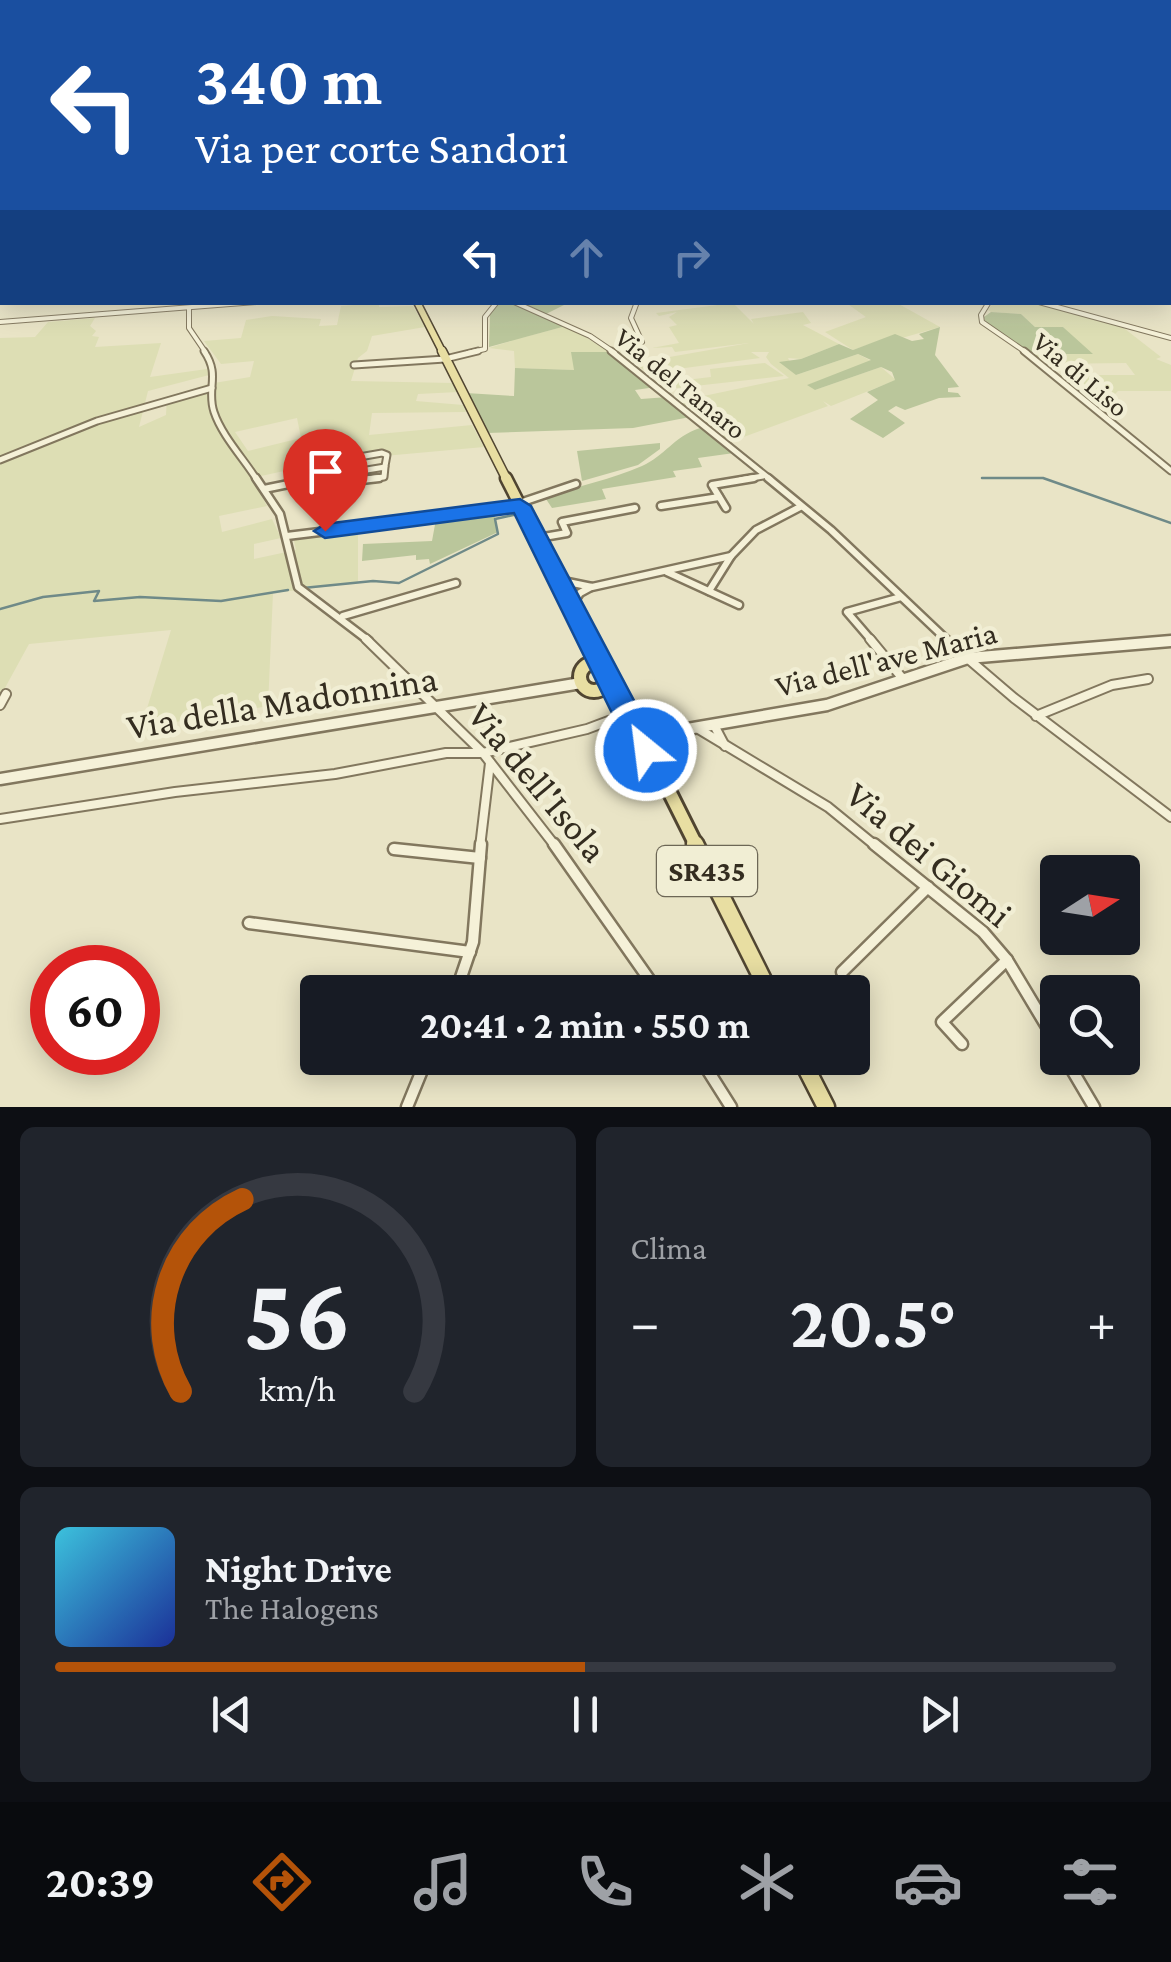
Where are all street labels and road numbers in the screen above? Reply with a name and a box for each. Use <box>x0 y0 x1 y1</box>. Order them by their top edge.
street label: Via del Tanaro <box>609 321 752 446</box>
street label: Via di Liso <box>1027 326 1135 423</box>
street label: Via dell'ave Maria <box>771 614 1001 704</box>
street label: Via della Madonnina <box>124 657 440 747</box>
street label: Via dell'Isola <box>460 694 616 870</box>
street label: Via dei Giomi <box>838 773 1020 935</box>
road number: SR435 <box>657 846 757 896</box>

